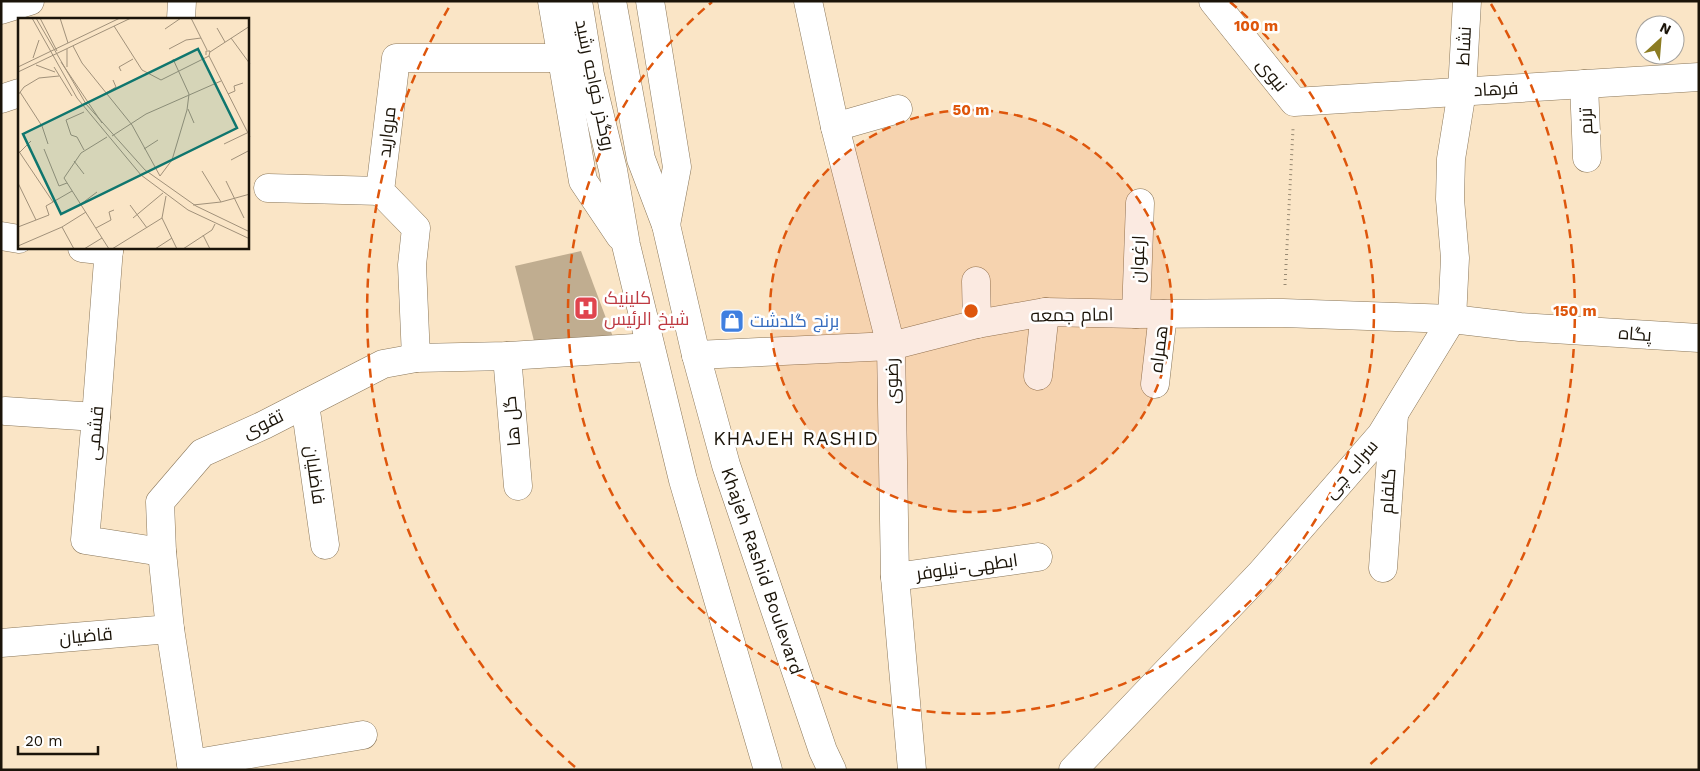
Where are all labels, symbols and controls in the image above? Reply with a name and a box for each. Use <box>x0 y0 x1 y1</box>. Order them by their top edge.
north arrow <box>1635 15 1685 65</box>
street label: روگذر خواجه رشید <box>570 17 620 153</box>
text: 100 m <box>1234 17 1278 35</box>
inset map <box>18 18 249 249</box>
text: N <box>1658 19 1674 38</box>
street label: نشاط <box>1452 26 1475 66</box>
street label: نبوی <box>1252 54 1292 96</box>
street label: فرهاد <box>1473 77 1519 101</box>
text: 50 m <box>953 101 989 119</box>
street label: مروارید <box>373 106 401 158</box>
street label: ترنم <box>1575 107 1598 135</box>
street label: ارغوان <box>1126 235 1150 283</box>
place label: کلینیک شیخ الرئیس <box>604 287 689 331</box>
hospital icon: کلینیک شیخ الرئیس <box>573 295 599 321</box>
centre of rings <box>962 302 980 320</box>
text: 150 m <box>1553 302 1597 320</box>
street label: امام جمعه <box>1030 303 1114 328</box>
shop icon: برنج گلدشت <box>719 308 745 334</box>
place label: برنج گلدشت <box>750 310 839 333</box>
street label: پگاه <box>1618 322 1653 347</box>
street label: همراه <box>1145 324 1173 374</box>
street label: رضوی <box>881 358 903 404</box>
street label: گل ها <box>499 395 525 447</box>
street label: قشمی <box>82 405 108 461</box>
street label: تقوی <box>239 405 287 443</box>
district label: KHAJEH RASHID <box>713 427 879 450</box>
street label: سراب چی <box>1319 435 1383 504</box>
street label: فاضلیان <box>300 444 330 506</box>
street label: Khajeh Rashid Boulevard <box>717 465 808 677</box>
street label: گلفام <box>1375 467 1402 515</box>
street label: ابطهی-نیلوفر <box>914 549 1019 585</box>
street label: قاضیان <box>58 623 114 649</box>
scale bar <box>18 724 98 756</box>
text: 20 m <box>25 732 63 750</box>

